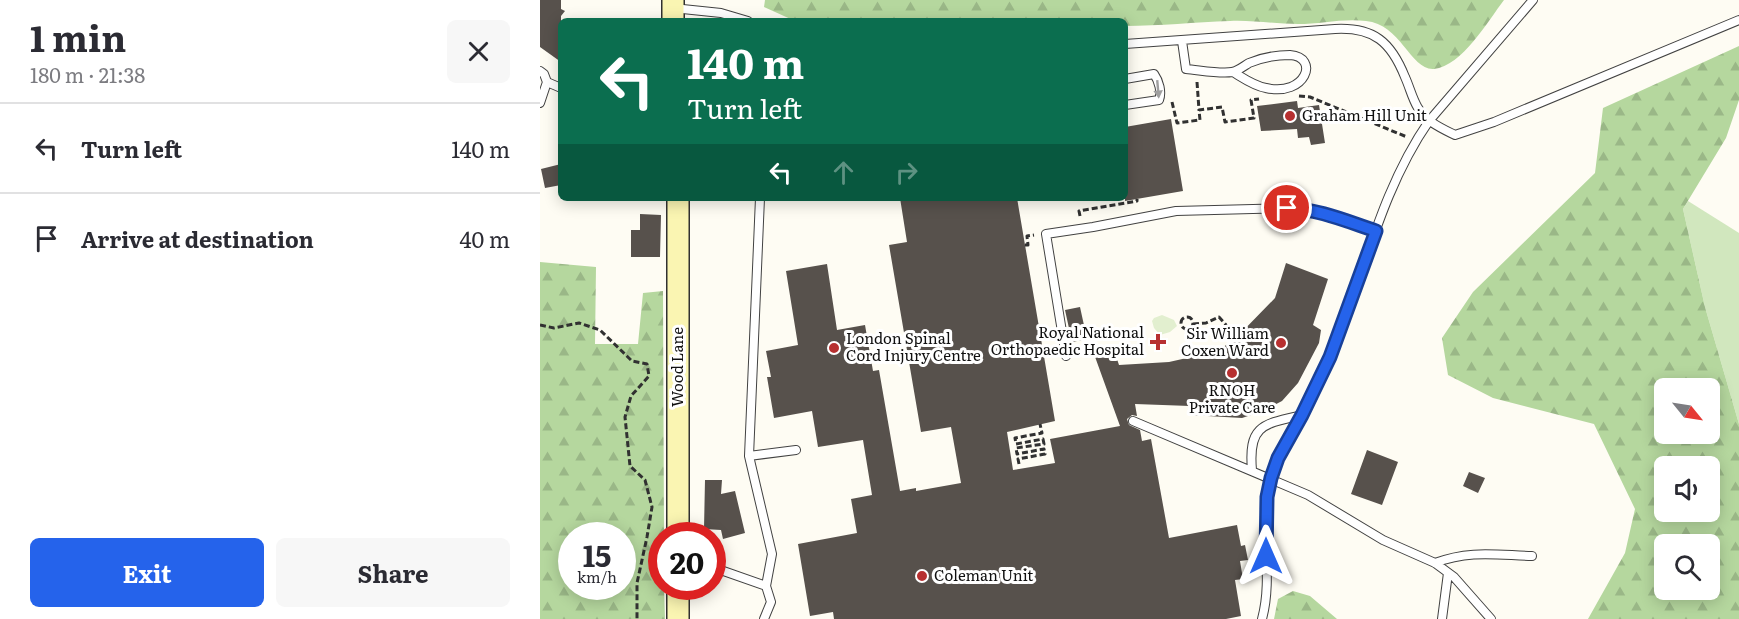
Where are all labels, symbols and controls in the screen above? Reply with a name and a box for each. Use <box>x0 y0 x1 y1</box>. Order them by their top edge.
text: 1 min <box>30 10 126 63</box>
button: close <box>447 20 510 83</box>
text: 140 m <box>687 30 804 92</box>
icon: left <box>588 42 666 120</box>
text: 180 m · 21:38 <box>30 59 145 89</box>
one-way arrow <box>1154 80 1163 99</box>
text: Turn left <box>687 87 802 127</box>
place label: Graham Hill Unit <box>1302 103 1427 126</box>
marker: Graham Hill Unit <box>1283 109 1297 123</box>
icon: left <box>30 132 63 165</box>
text: Turn left <box>81 132 182 165</box>
text: 140 m <box>451 132 510 165</box>
icon: left <box>764 156 797 189</box>
icon: ahead <box>827 156 860 189</box>
icon: right <box>890 156 923 189</box>
pin <box>1261 182 1312 233</box>
icon: arrive <box>1270 191 1303 224</box>
icon: arrive <box>30 222 63 255</box>
text: Arrive at destination <box>81 222 314 255</box>
text: 40 m <box>459 222 510 255</box>
place label: Royal National Orthopaedic Hospital <box>991 320 1144 360</box>
place label: Sir William Coxen Ward <box>1181 321 1269 361</box>
place label: London Spinal Cord Injury Centre <box>846 326 981 366</box>
street label: Wood Lane <box>665 327 688 407</box>
marker: Royal National Orthopaedic Hospital <box>1149 333 1167 351</box>
marker: Sir William Coxen Ward <box>1274 336 1288 350</box>
marker: London Spinal Cord Injury Centre <box>827 341 841 355</box>
marker: RNOH Private Care <box>1225 366 1239 380</box>
place label: RNOH Private Care <box>1189 378 1276 418</box>
north arrow <box>1654 378 1720 444</box>
map controls <box>1654 378 1720 600</box>
button: sound <box>1654 456 1720 522</box>
speed limit sign: 20 <box>648 522 726 600</box>
position arrow <box>1234 524 1298 588</box>
text: 15 <box>583 532 611 576</box>
button: search <box>1654 534 1720 600</box>
button: Exit <box>30 538 264 607</box>
button: Share <box>276 538 510 607</box>
place label: Coleman Unit <box>934 563 1033 586</box>
text: km/h <box>577 565 617 588</box>
marker: Coleman Unit <box>915 569 929 583</box>

